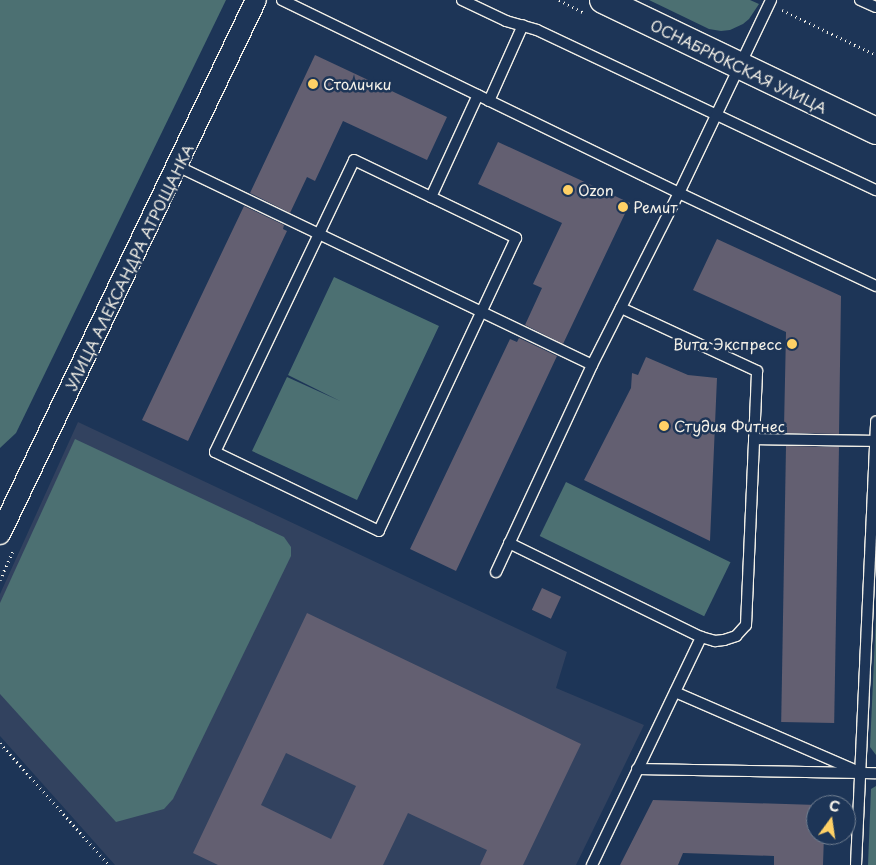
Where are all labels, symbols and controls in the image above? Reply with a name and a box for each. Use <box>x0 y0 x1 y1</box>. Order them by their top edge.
street label: ОСНАБРЮКСКАЯ УЛИЦА <box>648 15 830 117</box>
place label: Столички <box>323 75 392 93</box>
marker: Столички <box>307 78 319 90</box>
street label: УЛИЦА АЛЕКСАНДРА АТРОЩАНКА <box>61 140 197 394</box>
place label: Ozon <box>578 181 614 199</box>
marker: Ozon <box>562 184 574 196</box>
place label: Ремит <box>633 198 677 216</box>
marker: Ремит <box>617 201 629 213</box>
place label: Вита Экспресс <box>673 335 782 353</box>
marker: Вита Экспресс <box>786 338 798 350</box>
place label: Студия Фитнес <box>674 417 785 435</box>
marker: Студия Фитнес <box>658 420 670 432</box>
text: С <box>827 794 842 817</box>
north arrow <box>806 795 856 845</box>

